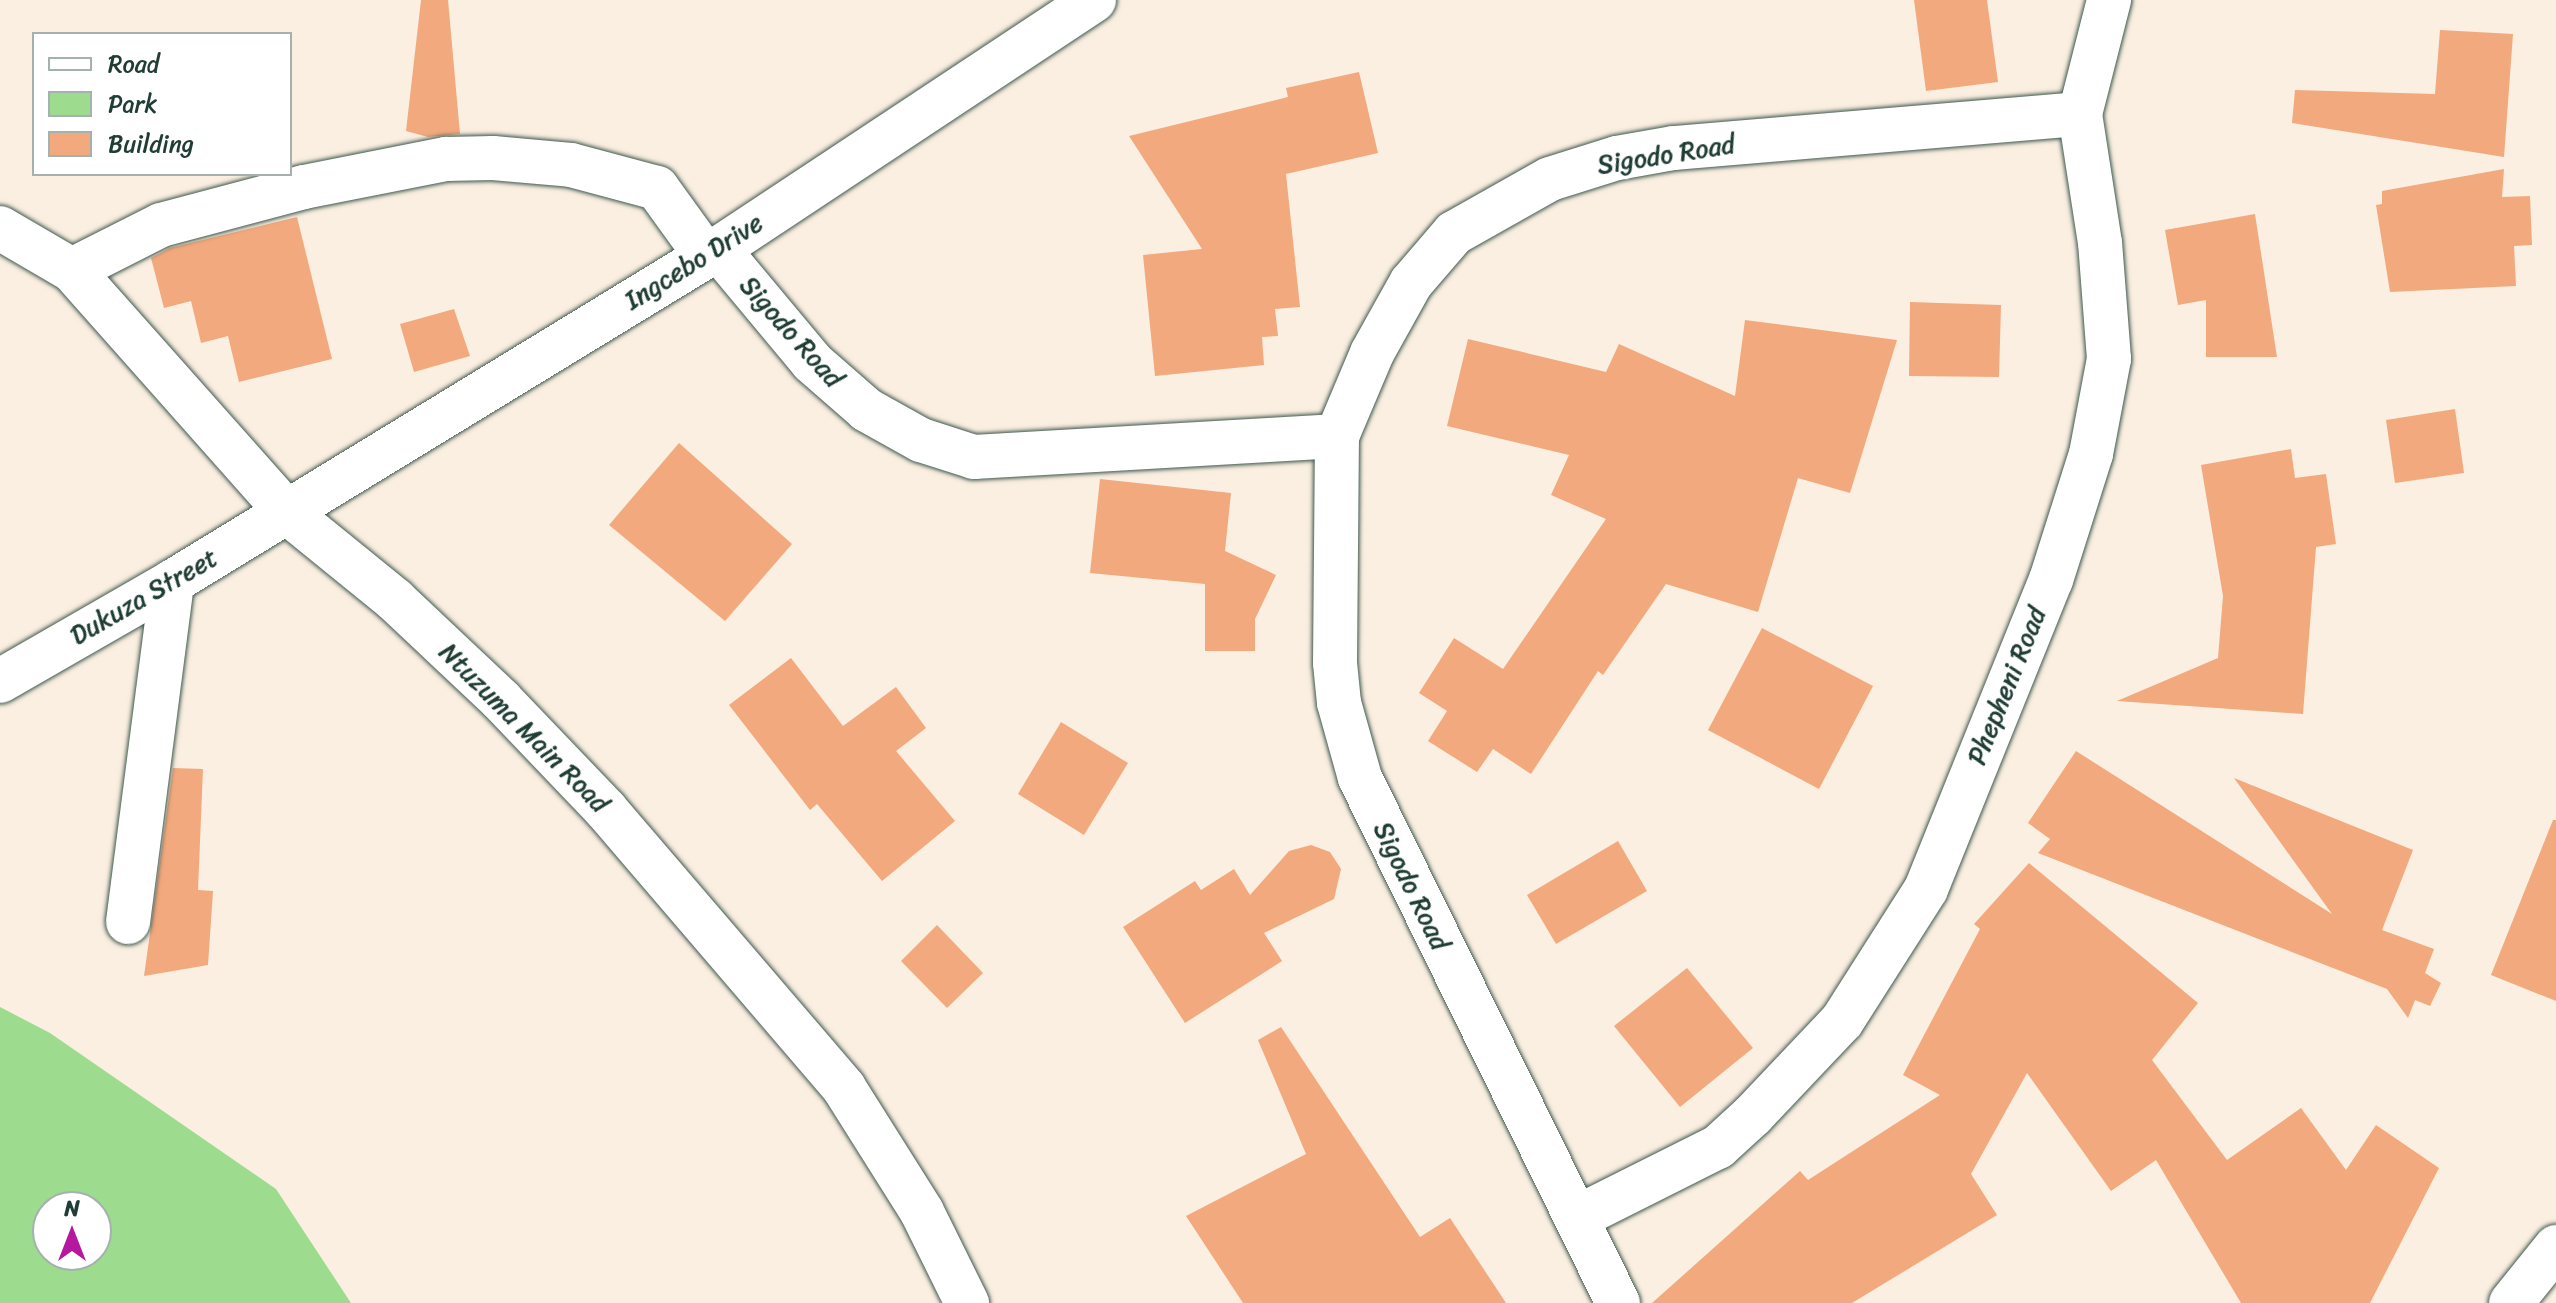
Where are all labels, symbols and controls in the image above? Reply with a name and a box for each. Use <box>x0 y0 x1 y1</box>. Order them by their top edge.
legend <box>32 32 292 176</box>
text: Road <box>108 43 159 85</box>
text: Park <box>108 83 157 125</box>
text: Building <box>108 123 194 165</box>
street label: Sigodo Road <box>1595 129 1737 181</box>
street label: Ingcebo Drive <box>619 207 769 317</box>
street label: Sigodo Road <box>733 270 849 394</box>
street label: Dukuza Street <box>65 542 223 652</box>
street label: Phepheni Road <box>1961 603 2053 769</box>
street label: Ntuzuma Main Road <box>433 637 615 819</box>
street label: Sigodo Road <box>1367 817 1455 955</box>
text: N <box>64 1189 80 1228</box>
north arrow <box>32 1191 112 1271</box>

